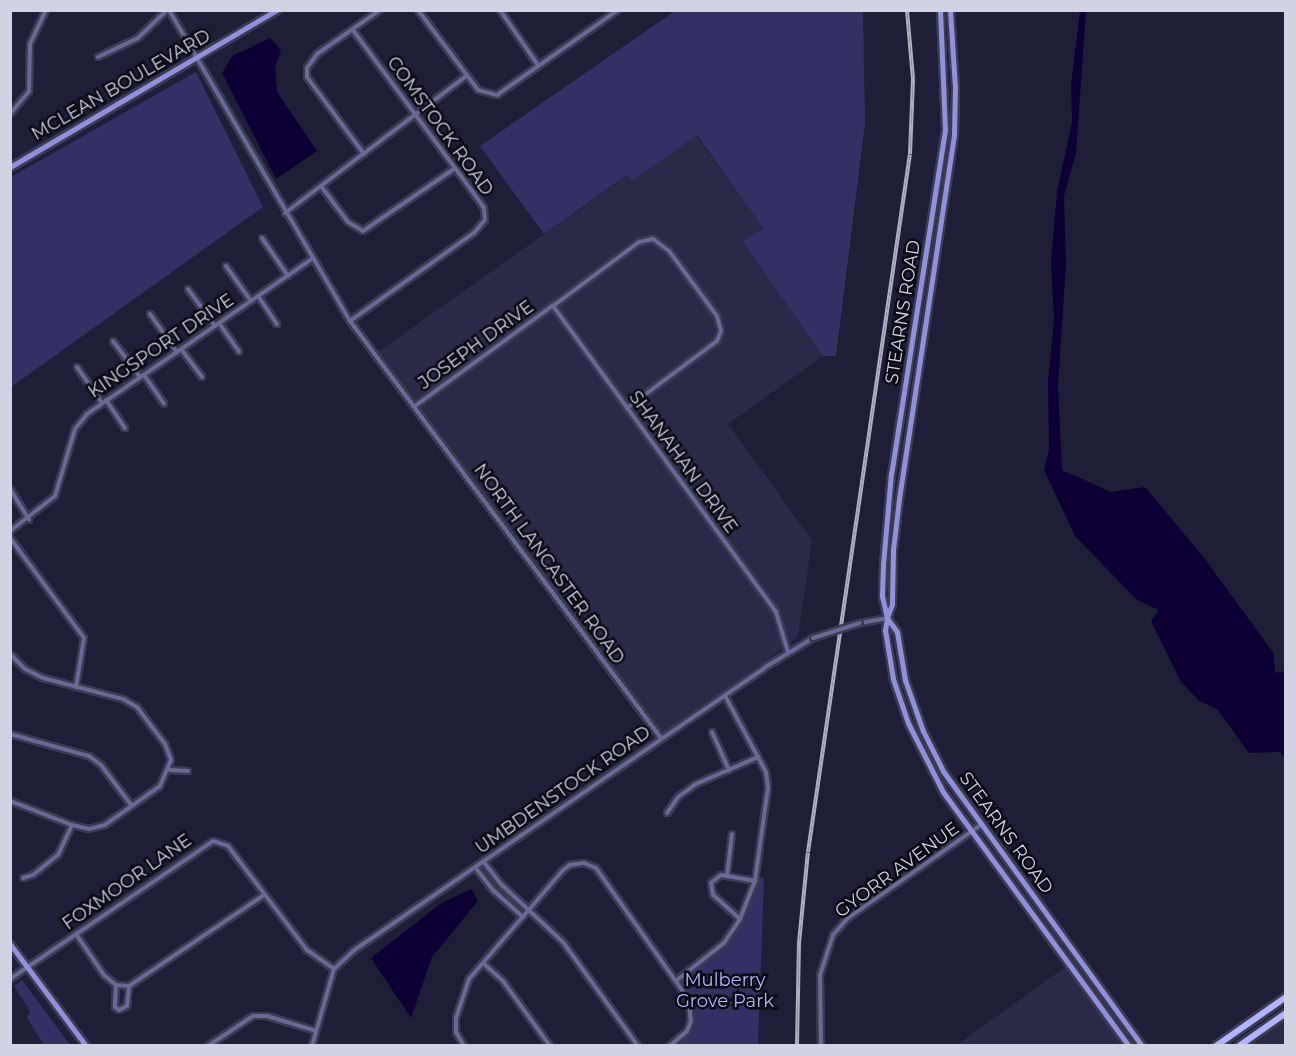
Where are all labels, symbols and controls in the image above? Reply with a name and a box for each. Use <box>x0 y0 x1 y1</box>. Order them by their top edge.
street label: MCLEAN BOULEVARD <box>28 25 214 145</box>
street label: COMSTOCK ROAD <box>382 52 498 200</box>
street label: STEARNS ROAD <box>881 239 925 385</box>
street label: KINGSPORT DRIVE <box>84 289 238 403</box>
street label: JOSEPH DRIVE <box>414 296 538 394</box>
street label: SHANAHAN DRIVE <box>624 387 742 537</box>
street label: NORTH LANCASTER ROAD <box>469 460 629 668</box>
street label: UMBDENSTOCK ROAD <box>471 721 655 859</box>
street label: STEARNS ROAD <box>955 768 1057 898</box>
street label: GYORR AVENUE <box>831 818 963 922</box>
street label: FOXMOOR LANE <box>58 829 196 935</box>
park label: Mulberry Grove Park <box>676 970 774 1012</box>

